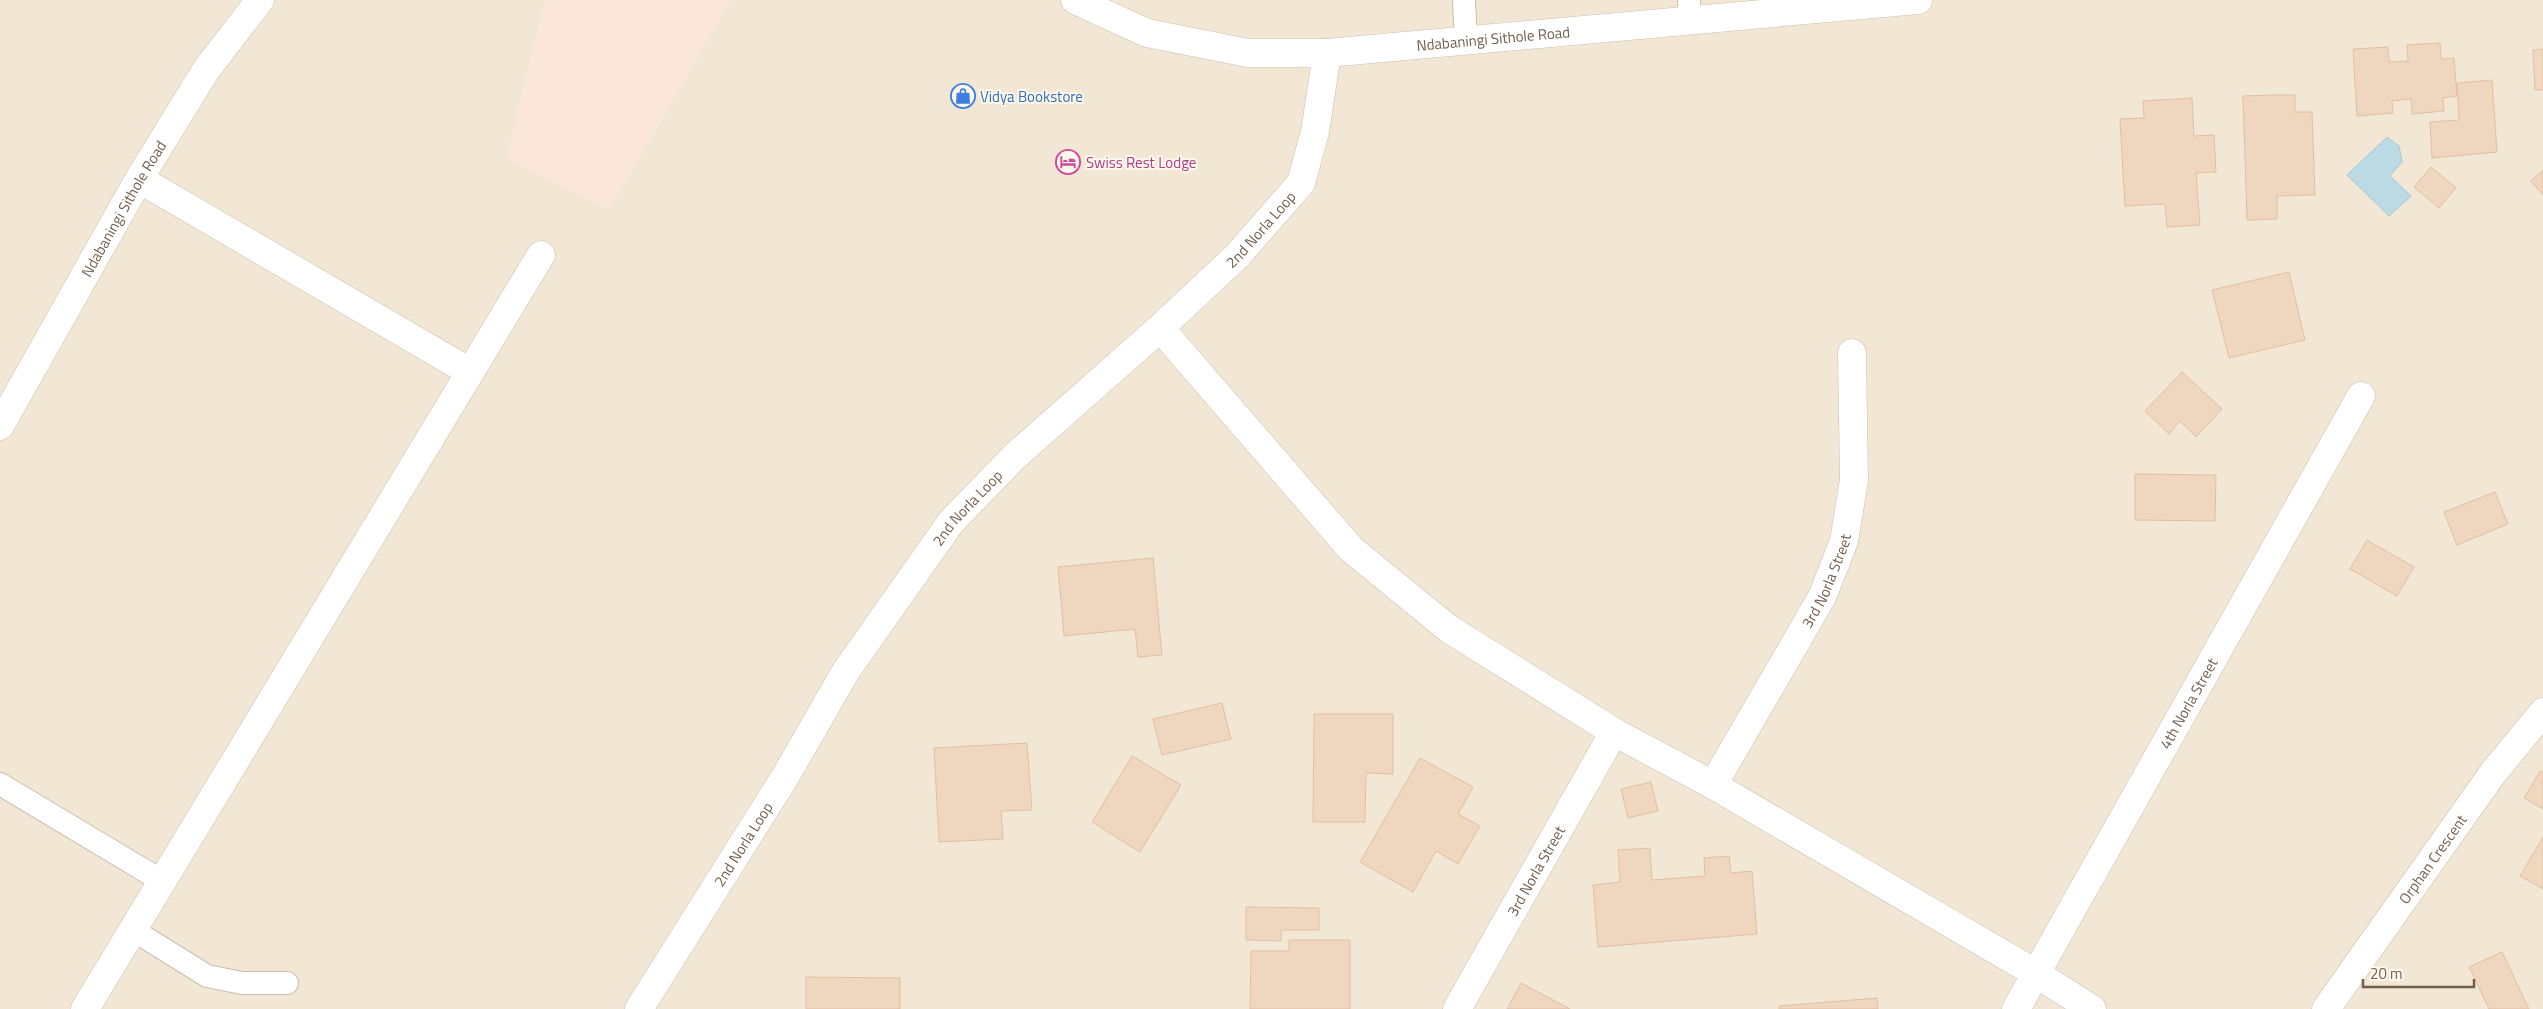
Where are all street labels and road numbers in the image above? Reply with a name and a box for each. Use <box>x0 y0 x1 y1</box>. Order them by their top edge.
street label: Ndabaningi Sithole Road <box>1415 20 1571 56</box>
street label: Ndabaningi Sithole Road <box>75 136 172 281</box>
street label: 2nd Norla Loop <box>1220 185 1301 273</box>
street label: 2nd Norla Loop <box>926 464 1008 550</box>
street label: 3rd Norla Street <box>1795 532 1857 632</box>
street label: 4th Norla Street <box>2153 653 2223 753</box>
street label: 2nd Norla Loop <box>708 797 778 891</box>
street label: Orphan Crescent <box>2393 809 2472 908</box>
street label: 3rd Norla Street <box>1501 820 1571 920</box>

